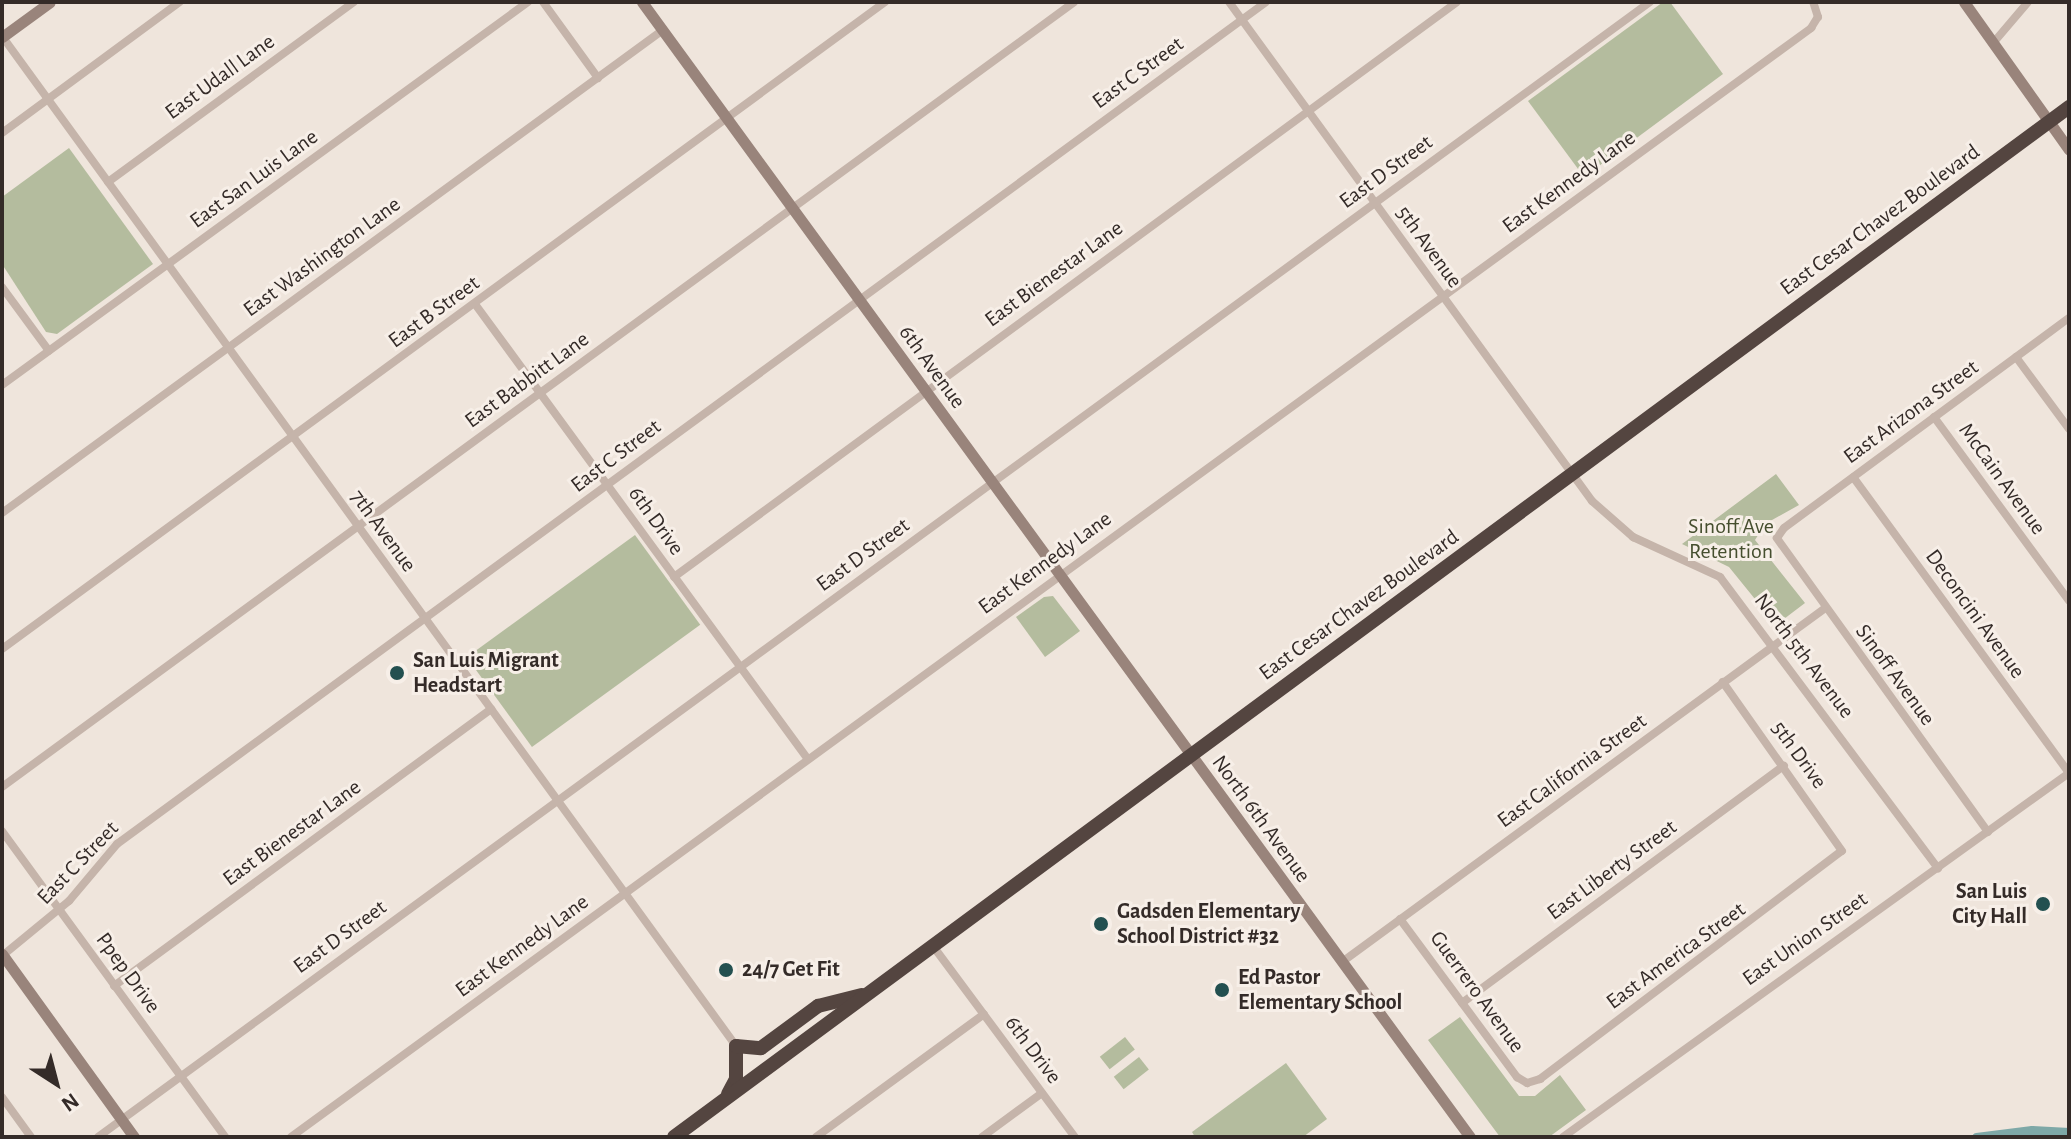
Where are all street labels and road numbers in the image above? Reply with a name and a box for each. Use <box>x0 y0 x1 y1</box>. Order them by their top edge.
street label: East Udall Lane <box>160 28 280 126</box>
street label: East C Street <box>1087 31 1189 115</box>
street label: East San Luis Lane <box>185 124 323 234</box>
street label: East Kennedy Lane <box>1497 125 1641 239</box>
street label: East D Street <box>1334 129 1438 215</box>
street label: East Cesar Chavez Boulevard <box>1775 139 1985 301</box>
street label: East Washington Lane <box>238 191 406 323</box>
street label: 5th Avenue <box>1390 201 1468 293</box>
street label: East Bienestar Lane <box>980 215 1128 333</box>
street label: East B Street <box>383 270 485 354</box>
street label: 6th Avenue <box>893 320 971 414</box>
street label: East Babbitt Lane <box>460 326 594 434</box>
street label: East Arizona Street <box>1838 354 1984 470</box>
street label: East C Street <box>566 414 666 498</box>
street label: McCain Avenue <box>1953 418 2051 540</box>
street label: 6th Drive <box>622 482 690 560</box>
street label: 7th Avenue <box>344 485 422 577</box>
street label: East Kennedy Lane <box>973 506 1117 620</box>
street label: East D Street <box>811 512 915 598</box>
street label: East Cesar Chavez Boulevard <box>1254 524 1464 686</box>
street label: Deconcini Avenue <box>1919 544 2031 684</box>
street label: North 5th Avenue <box>1748 588 1860 724</box>
street label: Sinoff Avenue <box>1849 619 1941 731</box>
street label: East California Street <box>1492 708 1652 834</box>
street label: 5th Drive <box>1766 716 1832 794</box>
street label: North 6th Avenue <box>1206 750 1316 888</box>
street label: East Bienestar Lane <box>218 774 366 892</box>
street label: East Liberty Street <box>1542 814 1682 926</box>
street label: East C Street <box>32 816 124 910</box>
street label: East Union Street <box>1737 886 1873 992</box>
street label: East Kennedy Lane <box>450 889 594 1003</box>
street label: East D Street <box>288 894 392 980</box>
street label: East America Street <box>1601 897 1751 1015</box>
street label: Guerrero Avenue <box>1424 926 1530 1058</box>
street label: Ppep Drive <box>90 928 166 1018</box>
street label: 6th Drive <box>999 1011 1067 1089</box>

